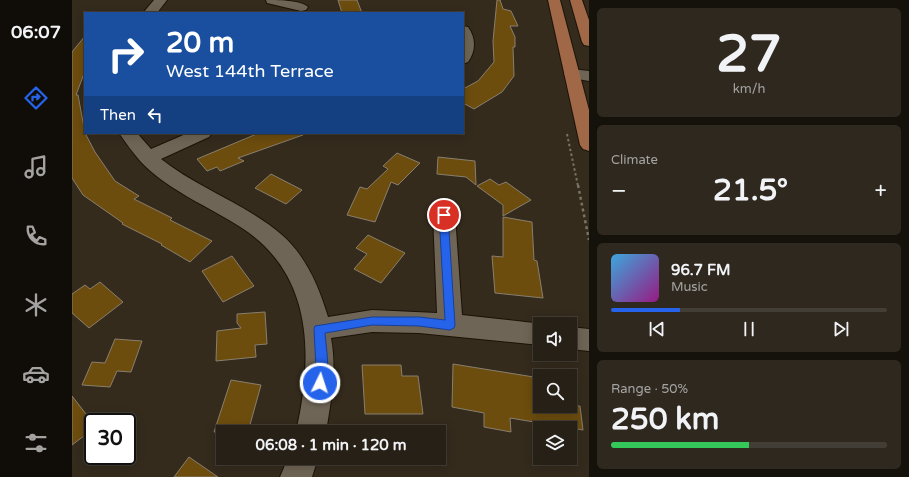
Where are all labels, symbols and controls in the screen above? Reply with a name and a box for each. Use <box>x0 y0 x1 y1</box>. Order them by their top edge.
text: 06:07 <box>11 21 61 43</box>
text: 27 <box>716 23 782 86</box>
text: 20 m <box>166 26 234 60</box>
icon: right <box>100 28 152 80</box>
text: West 144th Terrace <box>166 60 334 82</box>
text: km/h <box>733 81 765 97</box>
icon: directions <box>22 84 50 112</box>
icon: left <box>144 104 166 126</box>
text: Then <box>100 106 136 124</box>
text: Climate <box>611 152 658 168</box>
icon: music <box>22 153 50 181</box>
text: 21.5° <box>713 172 788 209</box>
text: − <box>611 178 627 204</box>
text: + <box>875 178 887 204</box>
pin <box>427 198 461 232</box>
icon: arrive <box>433 204 455 226</box>
icon: phone <box>22 222 50 250</box>
text: 96.7 FM <box>671 261 731 279</box>
text: Music <box>671 279 708 295</box>
icon: climate <box>22 291 50 319</box>
map controls <box>533 317 577 465</box>
button: sound <box>533 317 577 361</box>
icon: previous <box>646 318 668 340</box>
icon: pause <box>738 318 760 340</box>
icon: next <box>830 318 852 340</box>
icon: car <box>22 360 50 388</box>
position arrow <box>299 362 341 404</box>
button: search <box>533 369 577 413</box>
text: Range · 50% <box>611 381 688 397</box>
text: 250 km <box>611 401 719 438</box>
speed limit sign: 30 <box>84 413 136 465</box>
button: layers <box>533 421 577 465</box>
icon: filters <box>22 429 50 457</box>
text: 06:08 · 1 min · 120 m <box>256 436 406 454</box>

